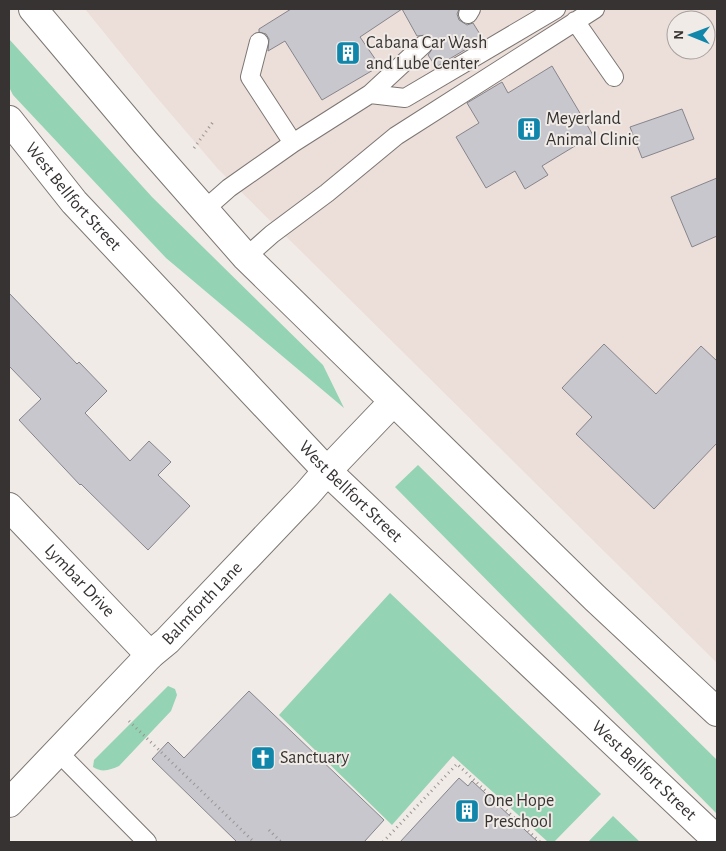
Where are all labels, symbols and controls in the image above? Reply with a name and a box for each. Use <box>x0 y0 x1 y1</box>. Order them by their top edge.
north arrow <box>666 10 716 60</box>
text: N <box>672 30 686 40</box>
place label: Cabana Car Wash and Lube Center <box>366 34 487 73</box>
building icon: Cabana Car Wash and Lube Center <box>335 40 361 66</box>
place label: Meyerland Animal Clinic <box>546 110 639 149</box>
building icon: Meyerland Animal Clinic <box>516 116 542 142</box>
street label: West Bellfort Street <box>22 139 124 255</box>
street label: West Bellfort Street <box>295 438 406 546</box>
street label: Lymbar Drive <box>41 541 118 621</box>
street label: Balmforth Lane <box>159 558 246 649</box>
street label: West Bellfort Street <box>588 717 700 824</box>
church icon: Sanctuary <box>250 745 276 771</box>
place label: Sanctuary <box>280 749 350 767</box>
place label: One Hope Preschool <box>484 792 554 831</box>
building icon: One Hope Preschool <box>454 798 480 824</box>

